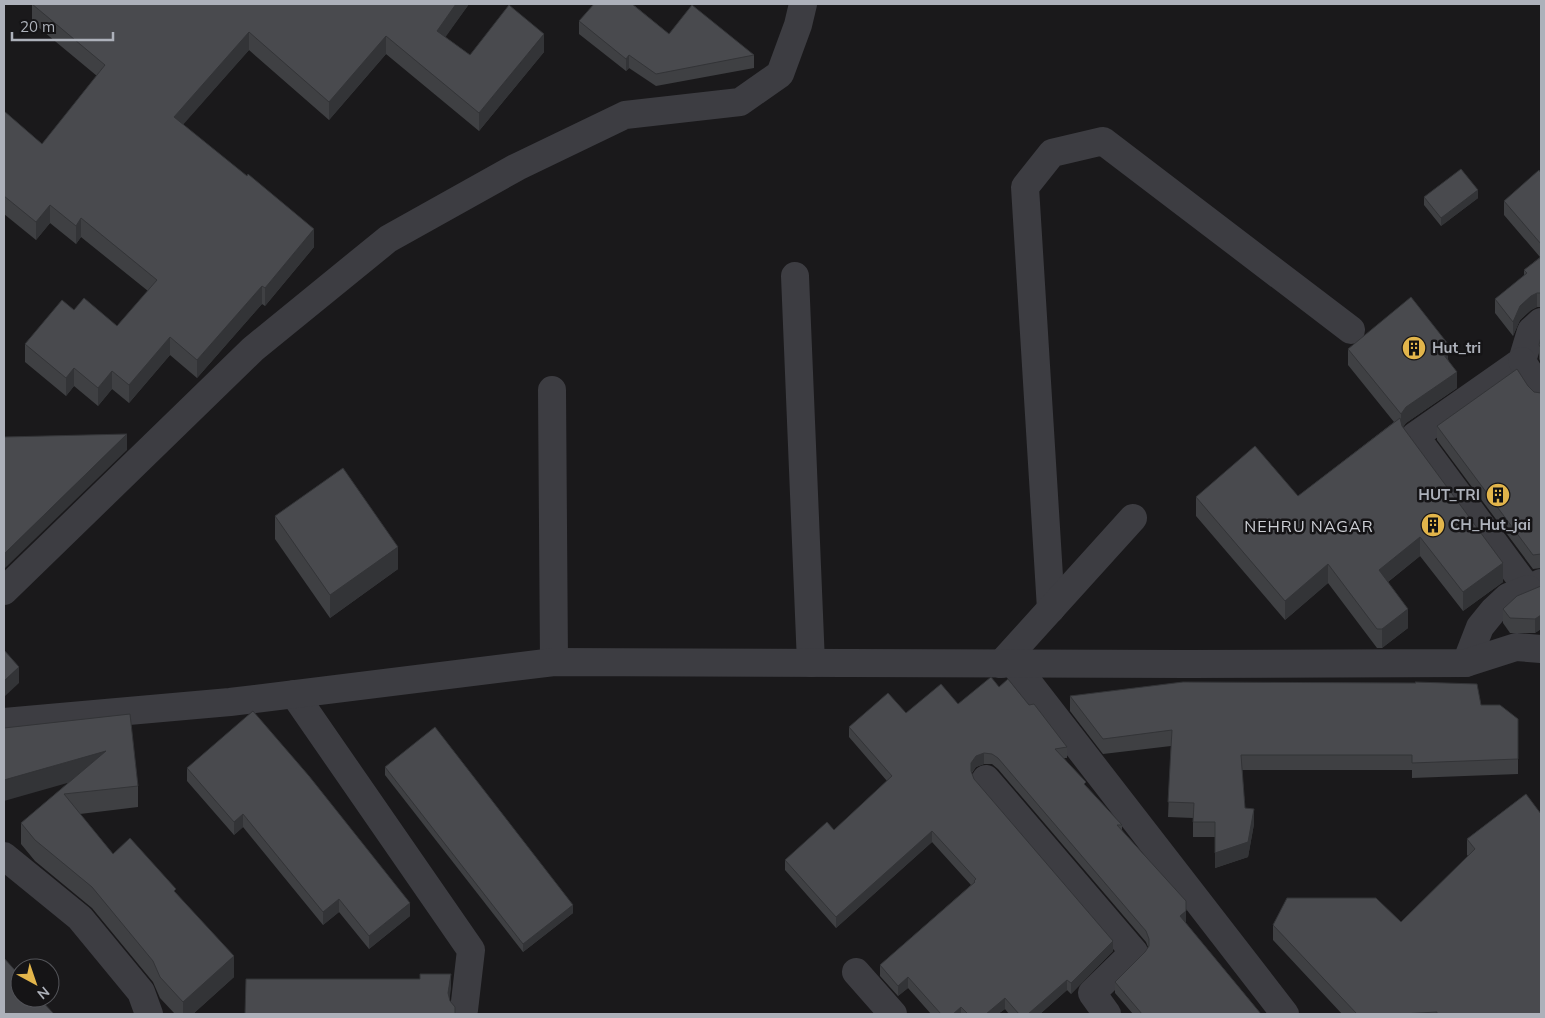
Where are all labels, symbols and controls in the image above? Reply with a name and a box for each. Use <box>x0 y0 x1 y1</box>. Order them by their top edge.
scale bar <box>12 10 114 42</box>
text: 20 m <box>20 17 55 36</box>
building icon: Hut_tri <box>1401 335 1427 361</box>
place label: Hut_tri <box>1432 338 1481 357</box>
building icon: HUT_TRI <box>1485 482 1511 508</box>
place label: HUT_TRI <box>1418 485 1480 504</box>
building icon: CH_Hut_jai <box>1420 512 1446 538</box>
place label: CH_Hut_jai <box>1450 515 1531 534</box>
district label: NEHRU NAGAR <box>1244 516 1374 536</box>
north arrow <box>10 958 60 1008</box>
text: N <box>34 983 53 1003</box>

